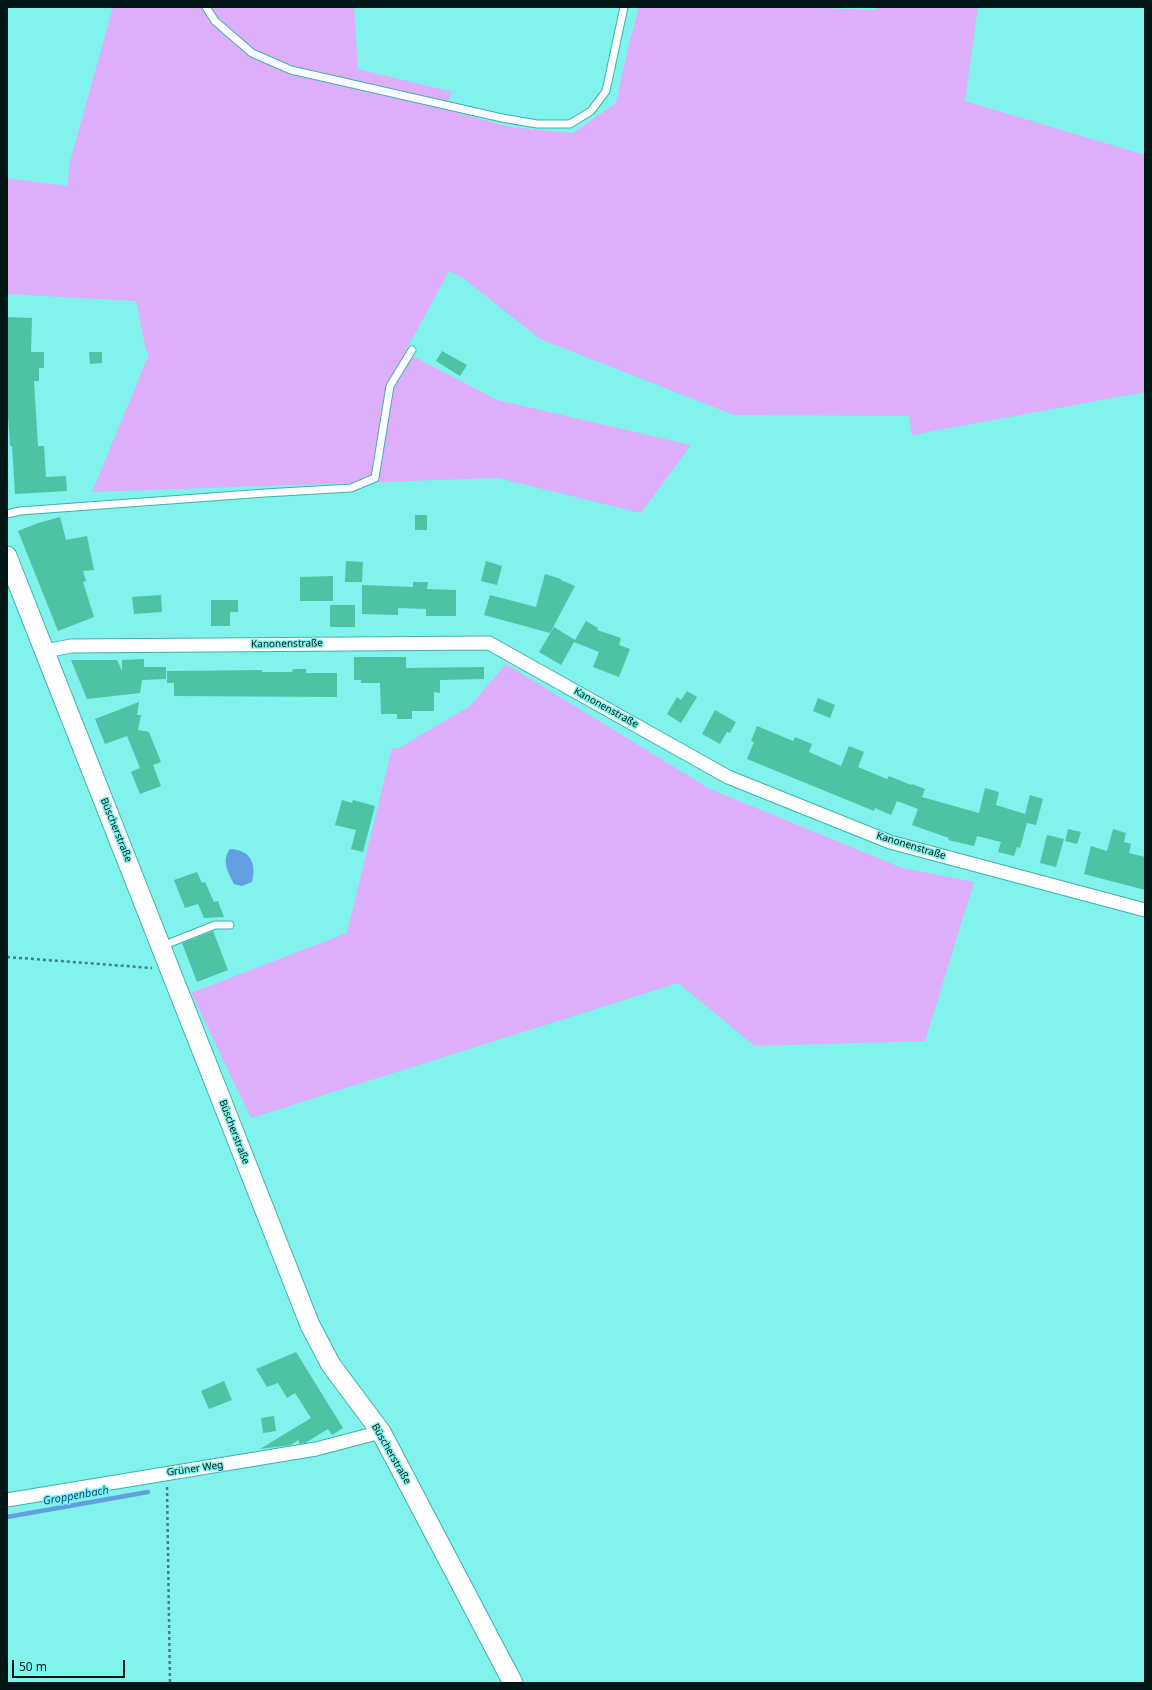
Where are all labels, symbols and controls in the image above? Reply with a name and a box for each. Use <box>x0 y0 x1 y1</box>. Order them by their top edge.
street label: Kanonenstraße <box>251 637 323 651</box>
street label: Kanonenstraße <box>572 685 640 731</box>
street label: Büscherstraße <box>98 796 134 864</box>
street label: Kanonenstraße <box>875 830 947 862</box>
street label: Büscherstraße <box>216 1098 252 1166</box>
street label: Büscherstraße <box>369 1422 413 1486</box>
street label: Grüner Weg <box>166 1459 224 1479</box>
water label: Groppenbach <box>42 1484 110 1508</box>
scale bar <box>14 1652 127 1678</box>
text: 50 m <box>19 1658 47 1675</box>

